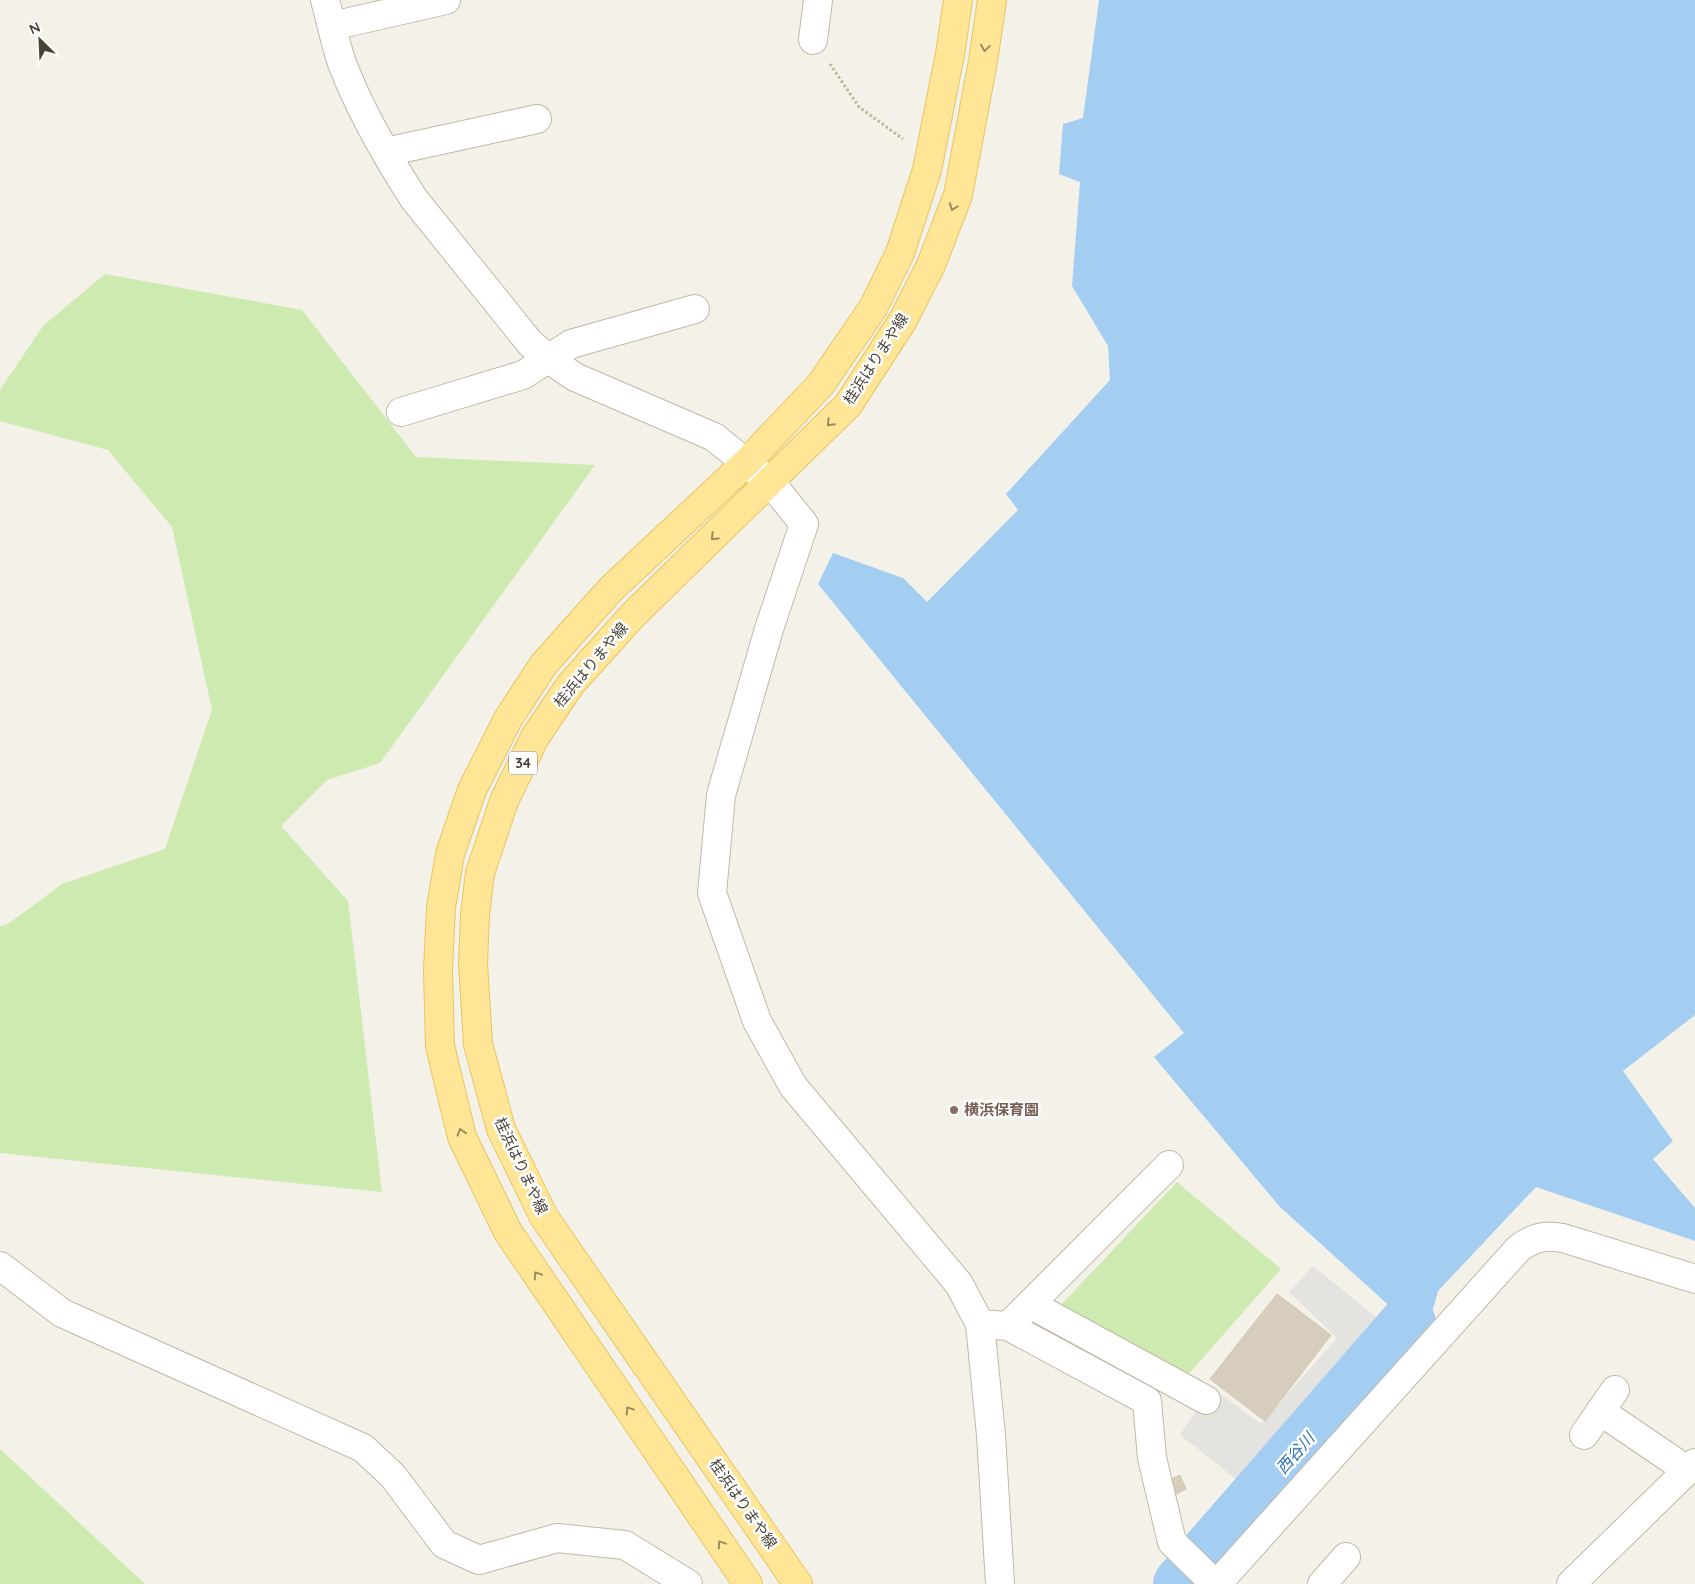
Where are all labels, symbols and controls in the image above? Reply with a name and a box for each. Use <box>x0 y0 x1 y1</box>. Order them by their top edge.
north arrow <box>15 15 65 65</box>
text: N <box>26 18 43 38</box>
one-way arrow <box>980 45 991 53</box>
one-way arrow <box>949 203 959 211</box>
street label: 桂浜はりまや線 <box>839 310 912 408</box>
one-way arrow <box>827 417 836 426</box>
one-way arrow <box>711 531 720 540</box>
street label: 桂浜はりまや線 <box>550 618 632 711</box>
road number: 34 <box>509 751 537 774</box>
place label: 横浜保育園 <box>964 1100 1039 1119</box>
marker: 横浜保育園 <box>948 1104 960 1116</box>
street label: 桂浜はりまや線 <box>491 1114 552 1217</box>
one-way arrow <box>457 1129 467 1137</box>
one-way arrow <box>534 1272 543 1281</box>
one-way arrow <box>626 1406 635 1415</box>
water label: 西谷川 <box>1272 1427 1320 1478</box>
street label: 桂浜はりまや線 <box>706 1455 781 1552</box>
one-way arrow <box>718 1540 727 1550</box>

